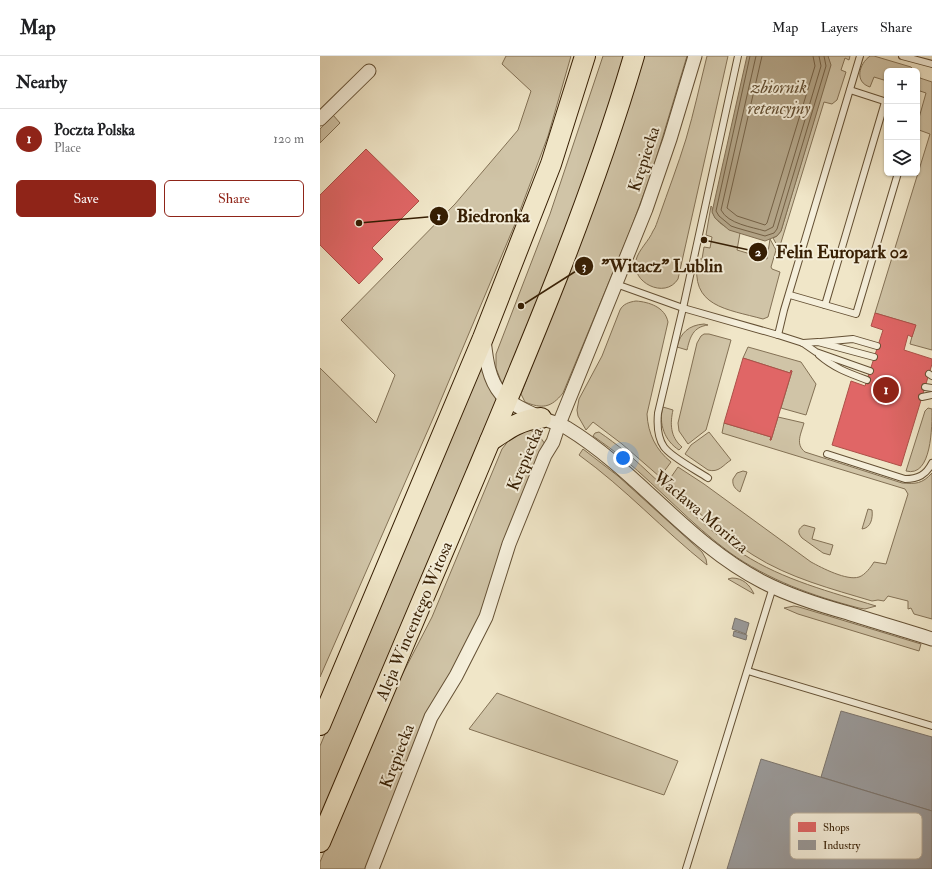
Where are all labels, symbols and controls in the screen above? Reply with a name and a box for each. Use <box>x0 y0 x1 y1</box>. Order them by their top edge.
text: Map <box>20 16 56 40</box>
text: Map <box>772 19 798 36</box>
text: Layers <box>820 19 858 36</box>
text: Share <box>880 19 912 36</box>
map controls <box>884 68 920 176</box>
button: + <box>884 68 920 104</box>
text: Nearby <box>16 72 67 93</box>
water label: zbiornik retencyjny <box>747 76 811 120</box>
button: − <box>884 104 920 140</box>
text: Poczta Polska <box>54 121 135 140</box>
street label: Krępiecka <box>624 123 666 194</box>
text: 1 <box>27 131 31 147</box>
text: 120 m <box>273 131 304 147</box>
text: Place <box>54 140 81 156</box>
button: layers <box>884 140 920 176</box>
button: Save <box>16 180 156 217</box>
button: Share <box>164 180 304 217</box>
callout: Biedronka <box>429 201 538 231</box>
text: Biedronka <box>456 205 530 228</box>
text: 1 <box>437 209 441 224</box>
callout: Felin Europark 02 <box>748 237 916 267</box>
text: Felin Europark 02 <box>776 241 908 264</box>
text: 2 <box>755 245 761 260</box>
callout: "Witacz" Lublin <box>574 251 731 281</box>
text: "Witacz" Lublin <box>601 255 723 278</box>
text: 3 <box>582 259 587 274</box>
pin: 1 <box>873 375 899 405</box>
street label: Krępiecka <box>502 423 549 494</box>
your location <box>613 448 633 468</box>
street label: Wacława Moritza <box>648 466 754 558</box>
street label: Aleja Wincentego Witosa <box>371 537 457 705</box>
street label: Krępiecka <box>375 720 420 791</box>
legend <box>790 813 922 859</box>
text: Shops <box>823 821 850 835</box>
text: Industry <box>823 839 861 853</box>

